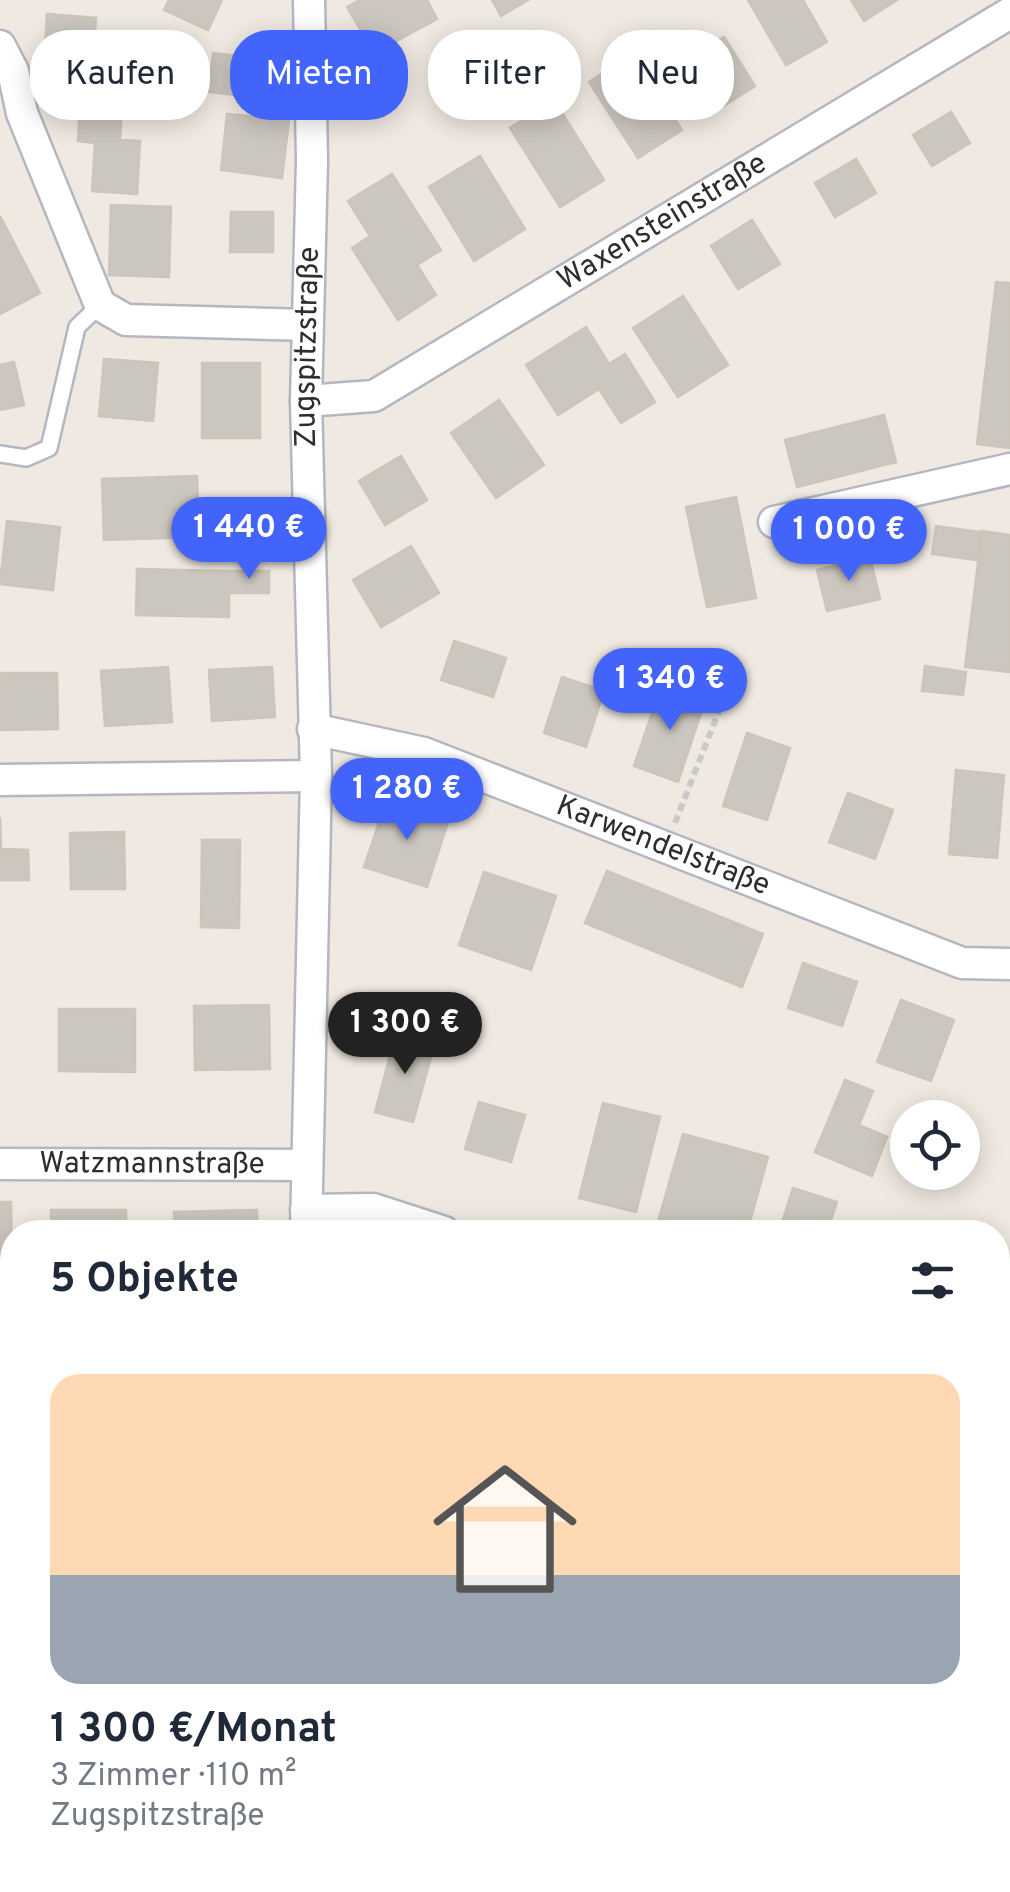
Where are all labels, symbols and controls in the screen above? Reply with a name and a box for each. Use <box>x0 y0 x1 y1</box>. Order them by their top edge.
chip: Kaufen <box>30 30 210 120</box>
chip: Mieten <box>230 30 408 120</box>
chip: Filter <box>428 30 581 120</box>
chip: Neu <box>601 30 734 120</box>
street label: Waxensteinstraße <box>551 145 774 299</box>
street label: Zugspitzstraße <box>287 246 328 448</box>
pin: 1 440 € <box>157 497 341 582</box>
pin: 1 000 € <box>757 499 941 584</box>
text: 1 440 € <box>193 509 305 549</box>
text: 1 000 € <box>793 511 905 551</box>
pin: 1 340 € <box>578 648 762 733</box>
text: 1 340 € <box>615 660 725 700</box>
pin: 1 280 € <box>315 758 499 843</box>
text: 1 280 € <box>352 770 462 810</box>
street label: Karwendelstraße <box>551 788 775 905</box>
pin: 1 300 € <box>313 992 497 1077</box>
text: 1 300 € <box>350 1004 460 1044</box>
map controls <box>890 1100 980 1190</box>
button: locate <box>890 1100 980 1190</box>
street label: Watzmannstraße <box>39 1146 265 1183</box>
icon: filters <box>905 1253 960 1308</box>
text: 5 Objekte <box>50 1254 239 1307</box>
icon: home <box>415 1439 595 1619</box>
text: 1 300 €/Monat <box>50 1704 337 1757</box>
text: 3 Zimmer · 110 m² <box>50 1757 296 1797</box>
text: Zugspitzstraße <box>50 1797 264 1837</box>

